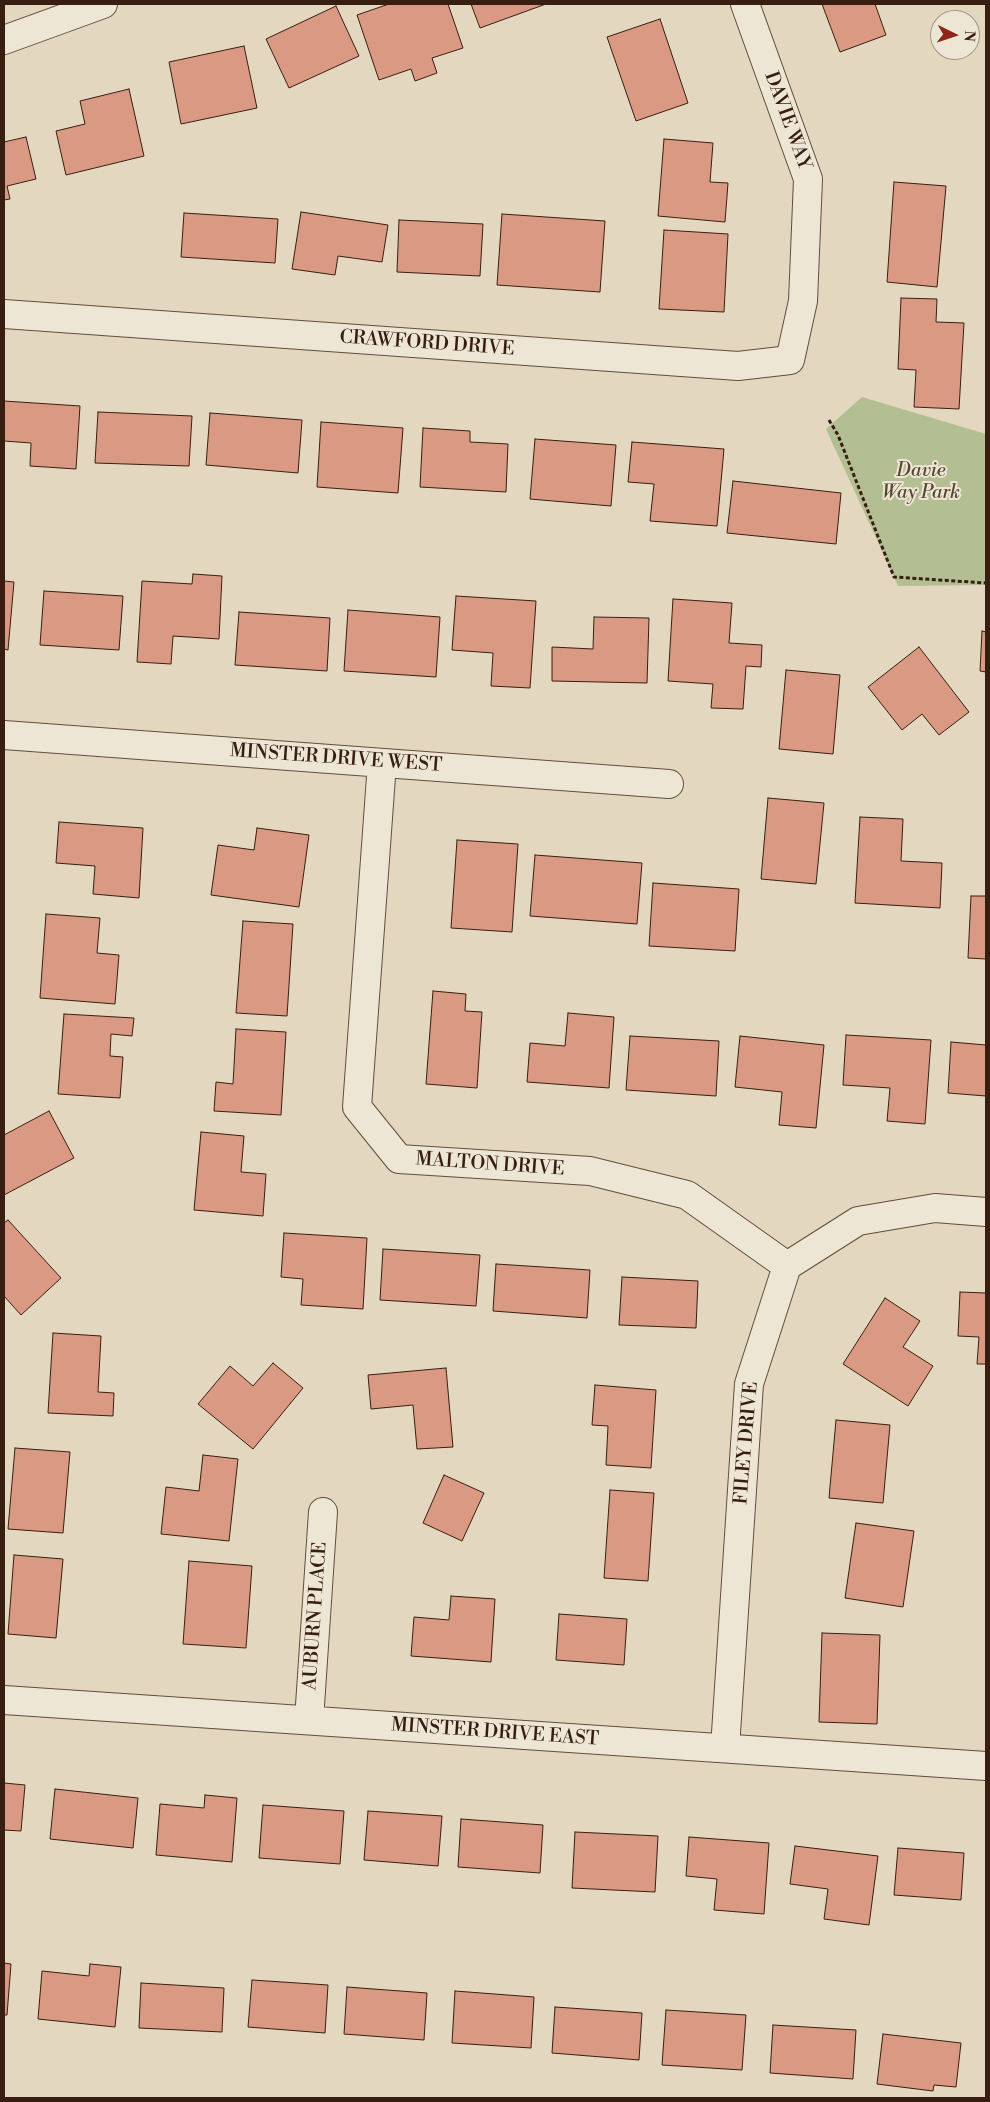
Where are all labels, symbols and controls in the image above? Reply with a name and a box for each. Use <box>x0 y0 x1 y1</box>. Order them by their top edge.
north arrow <box>930 10 980 60</box>
text: N <box>960 30 978 42</box>
street label: DAVIE WAY <box>759 69 815 173</box>
street label: CRAWFORD DRIVE <box>339 327 515 361</box>
park label: Davie Way Park <box>882 460 960 504</box>
street label: MINSTER DRIVE WEST <box>229 740 443 778</box>
street label: MALTON DRIVE <box>415 1148 565 1182</box>
street label: FILEY DRIVE <box>730 1380 764 1506</box>
street label: AUBURN PLACE <box>299 1541 333 1691</box>
street label: MINSTER DRIVE EAST <box>390 1714 600 1752</box>

